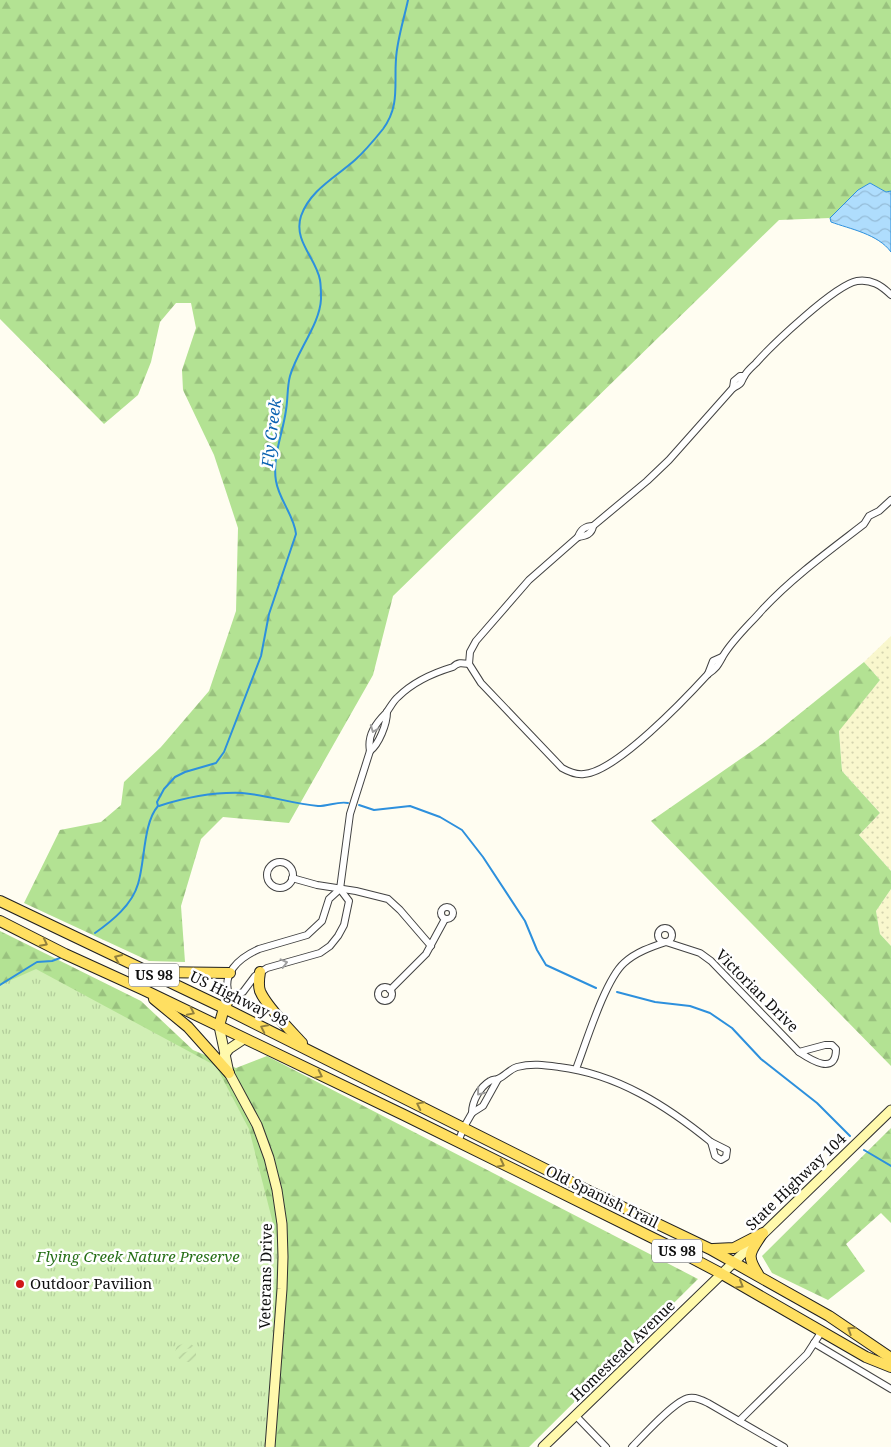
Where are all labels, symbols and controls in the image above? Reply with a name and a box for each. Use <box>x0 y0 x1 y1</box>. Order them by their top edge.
water label: Fly Creek <box>256 397 286 470</box>
one-way arrow <box>370 724 380 733</box>
one-way arrow <box>38 937 47 947</box>
street label: Victorian Drive <box>712 944 804 1036</box>
one-way arrow <box>114 953 123 964</box>
one-way arrow <box>280 958 289 969</box>
road number: US 98 <box>129 964 179 986</box>
street label: US Highway 98 <box>187 966 292 1031</box>
one-way arrow <box>186 1006 195 1016</box>
one-way arrow <box>260 1024 269 1034</box>
one-way arrow <box>314 1069 323 1079</box>
one-way arrow <box>478 1086 486 1095</box>
one-way arrow <box>416 1101 425 1111</box>
street label: State Highway 104 <box>741 1128 850 1234</box>
one-way arrow <box>496 1158 505 1168</box>
street label: Old Spanish Trail <box>543 1160 663 1232</box>
street label: Veterans Drive <box>254 1223 276 1329</box>
road number: US 98 <box>652 1240 702 1262</box>
park label: Flying Creek Nature Preserve <box>35 1246 240 1266</box>
place label: Outdoor Pavilion <box>30 1273 153 1293</box>
marker: Outdoor Pavilion <box>14 1278 26 1290</box>
one-way arrow <box>734 1278 743 1288</box>
street label: Homestead Avenue <box>566 1295 679 1405</box>
one-way arrow <box>847 1327 856 1337</box>

